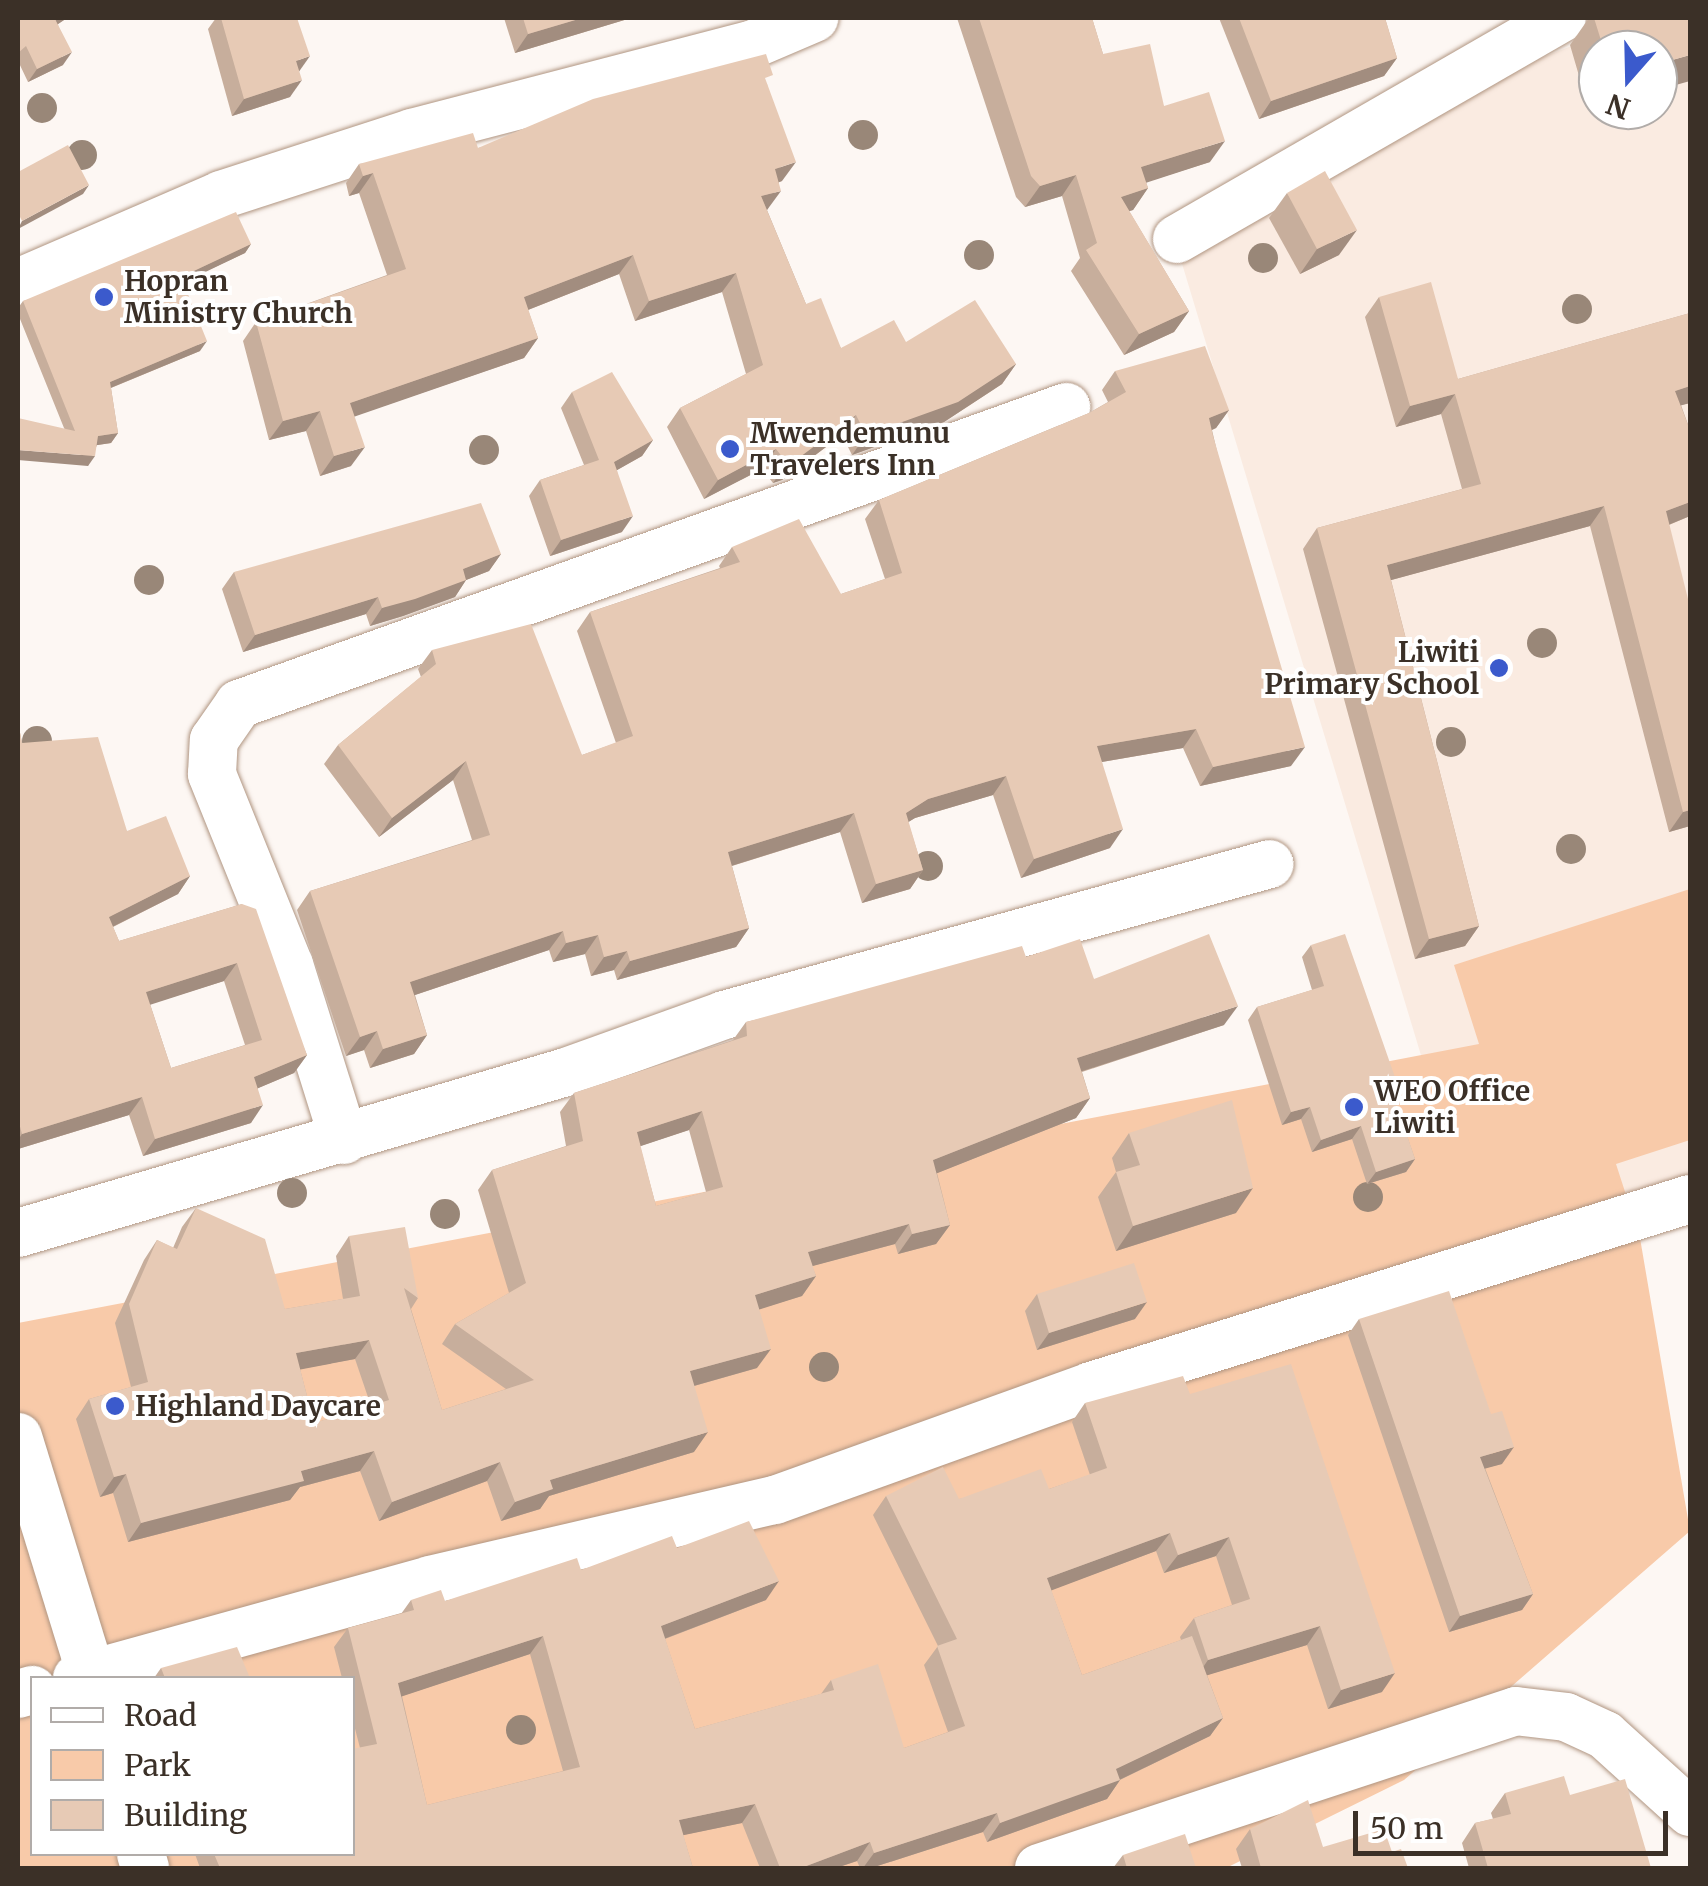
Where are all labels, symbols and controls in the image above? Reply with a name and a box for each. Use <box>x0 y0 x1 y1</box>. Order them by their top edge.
north arrow <box>1578 30 1678 130</box>
text: N <box>1602 86 1635 127</box>
place label: Hopran Ministry Church <box>124 264 353 330</box>
marker: Hopran Ministry Church <box>93 286 115 308</box>
place label: Mwendemunu Travelers Inn <box>750 416 950 482</box>
marker: Mwendemunu Travelers Inn <box>719 438 741 460</box>
place label: Liwiti Primary School <box>1264 635 1479 701</box>
marker: Liwiti Primary School <box>1488 657 1510 679</box>
place label: WEO Office Liwiti <box>1374 1074 1530 1140</box>
marker: WEO Office Liwiti <box>1343 1096 1365 1118</box>
place label: Highland Daycare <box>135 1389 381 1423</box>
marker: Highland Daycare <box>104 1395 126 1417</box>
legend <box>30 1676 355 1856</box>
text: Road <box>124 1696 197 1734</box>
text: Park <box>124 1746 191 1784</box>
scale bar <box>1358 1791 1673 1853</box>
text: Building <box>124 1796 247 1834</box>
text: 50 m <box>1370 1809 1443 1847</box>

